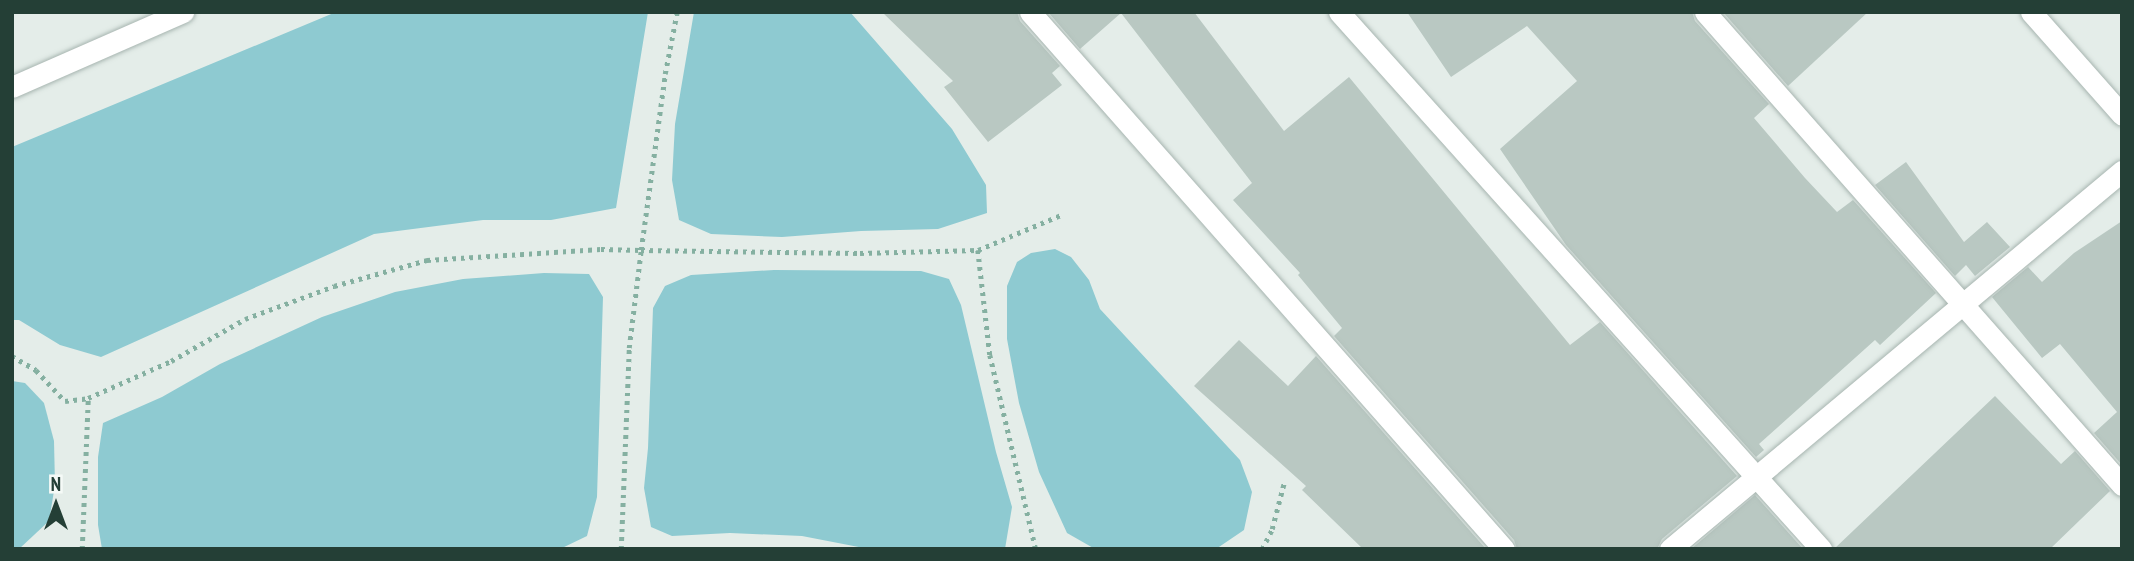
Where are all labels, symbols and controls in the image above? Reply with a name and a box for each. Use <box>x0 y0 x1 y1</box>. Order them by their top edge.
north arrow <box>21 470 91 540</box>
text: N <box>51 472 61 496</box>

